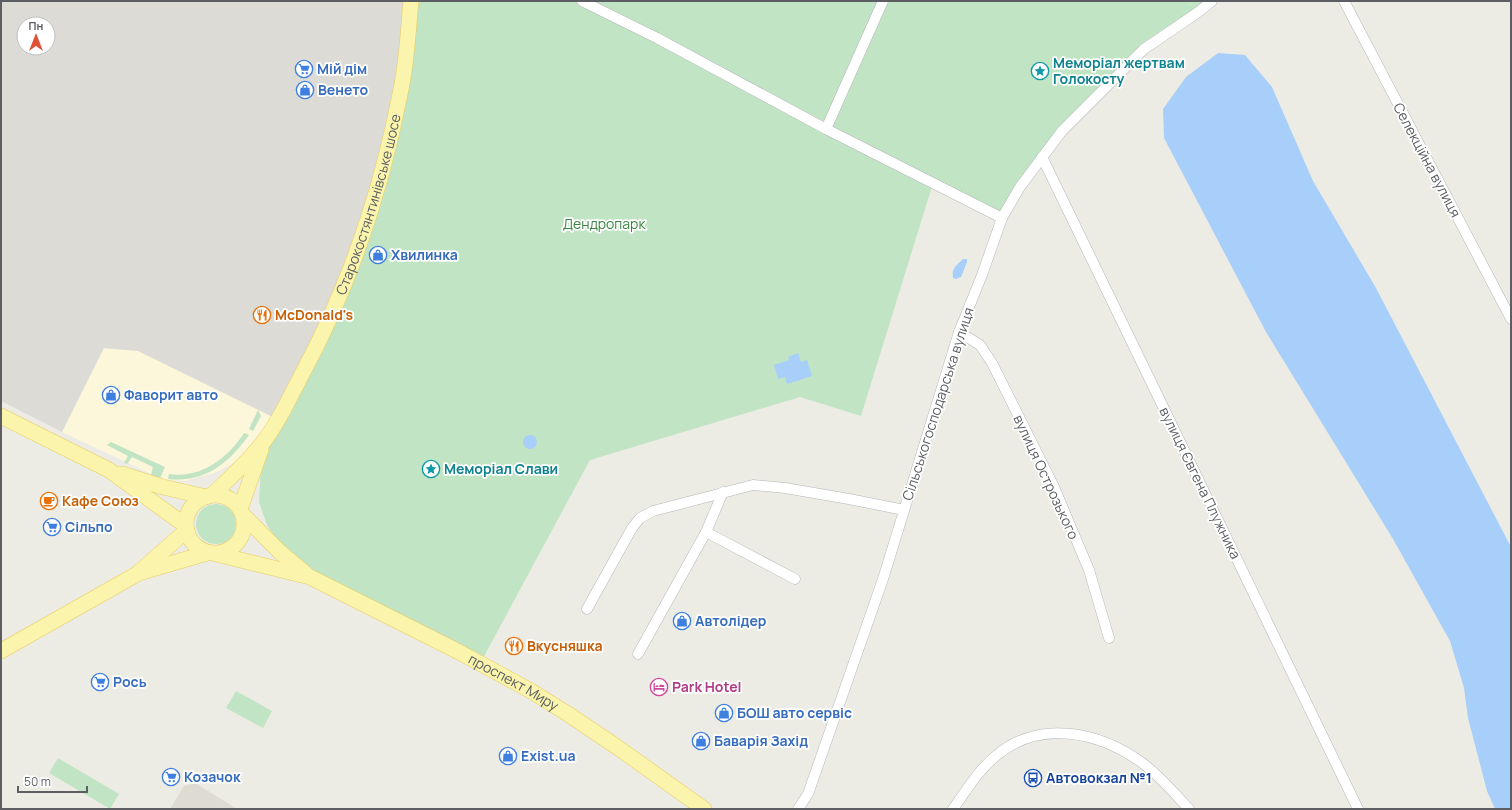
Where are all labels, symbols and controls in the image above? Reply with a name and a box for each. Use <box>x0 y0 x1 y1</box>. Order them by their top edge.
north arrow <box>16 16 56 56</box>
text: Пн <box>29 18 44 33</box>
place label: Меморіал жертвам Голокосту <box>1053 53 1185 88</box>
supermarket icon: Мій дім <box>294 59 314 79</box>
place label: Мій дім <box>317 59 367 78</box>
place icon: Меморіал жертвам Голокосту <box>1030 61 1050 81</box>
shop icon: Венето <box>295 80 315 100</box>
place label: Венето <box>318 80 368 99</box>
street label: Селекційна вулиця <box>1389 99 1466 220</box>
street label: Старокостянтинівське шосе <box>331 112 405 298</box>
park label: Дендропарк <box>563 214 646 233</box>
shop icon: Хвилинка <box>368 245 388 265</box>
place label: Хвилинка <box>391 245 458 264</box>
restaurant icon: McDonald's <box>252 305 272 325</box>
place label: McDonald's <box>275 305 353 324</box>
street label: Сільськогосподарська вулиця <box>897 305 978 503</box>
shop icon: Фаворит авто <box>101 385 121 405</box>
place label: Фаворит авто <box>124 385 218 404</box>
street label: вулиця Євгена Плужника <box>1155 404 1246 562</box>
street label: вулиця Острозького <box>1009 411 1084 542</box>
place icon: Меморіал Слави <box>421 459 441 479</box>
place label: Меморіал Слави <box>444 459 558 478</box>
cafe icon: Кафе Союз <box>39 491 59 511</box>
place label: Кафе Союз <box>62 491 139 510</box>
supermarket icon: Сільпо <box>42 517 62 537</box>
place label: Сільпо <box>65 517 113 536</box>
shop icon: Автолідер <box>672 611 692 631</box>
place label: Автолідер <box>695 611 767 630</box>
restaurant icon: Вкусняшка <box>504 636 524 656</box>
place label: Вкусняшка <box>527 636 603 655</box>
street label: проспект Миру <box>465 649 563 715</box>
supermarket icon: Рось <box>90 672 110 692</box>
place label: Рось <box>113 672 147 691</box>
hotel icon: Park Hotel <box>649 677 669 697</box>
place label: Park Hotel <box>672 677 742 696</box>
shop icon: БОШ авто сервіс <box>714 703 734 723</box>
place label: БОШ авто сервіс <box>737 703 852 722</box>
shop icon: Баварія Захід <box>691 731 711 751</box>
place label: Баварія Захід <box>714 731 808 750</box>
shop icon: Exist.ua <box>498 746 518 766</box>
place label: Exist.ua <box>521 746 576 765</box>
supermarket icon: Козачок <box>161 767 181 787</box>
place label: Козачок <box>184 767 241 786</box>
scale bar <box>18 768 87 794</box>
bus stop icon: Автовокзал №1 <box>1023 768 1043 788</box>
place label: Автовокзал №1 <box>1046 768 1152 787</box>
text: 50 m <box>24 773 51 790</box>

